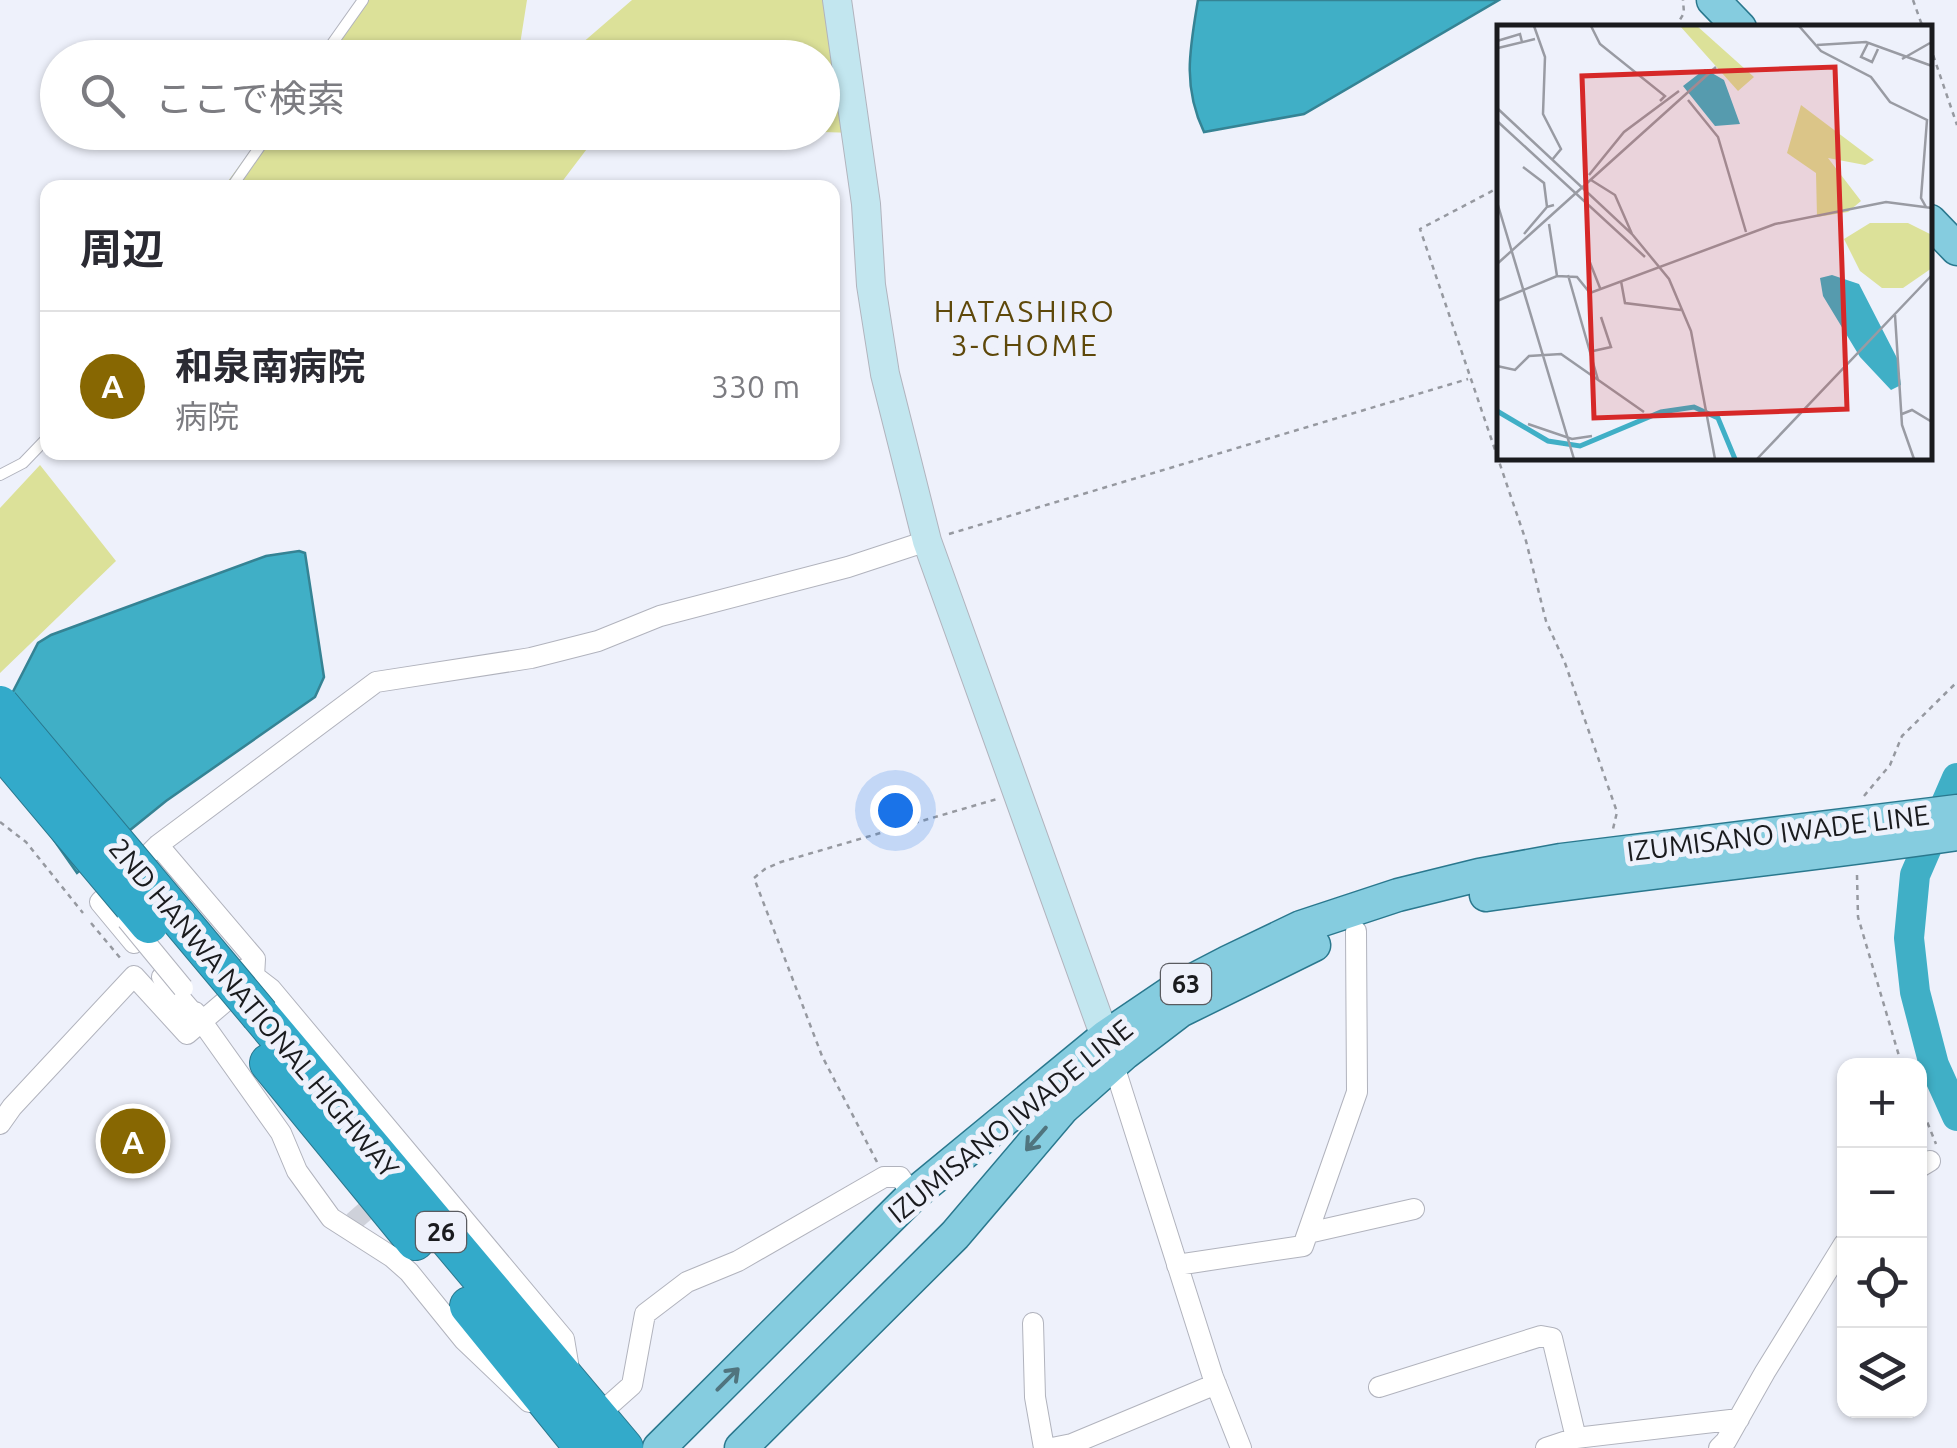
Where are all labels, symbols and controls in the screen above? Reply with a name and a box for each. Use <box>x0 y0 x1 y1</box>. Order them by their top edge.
inset map <box>1497 25 1932 460</box>
search box <box>40 40 840 150</box>
icon: search <box>75 68 130 123</box>
text: ここで検索 <box>155 77 345 119</box>
text: 周辺 <box>80 225 164 272</box>
district label: HATASHIRO 3-CHOME <box>934 294 1116 362</box>
text: 和泉南病院 <box>175 345 365 387</box>
text: A <box>101 368 124 404</box>
text: 330 m <box>711 368 800 404</box>
text: 病院 <box>175 398 239 434</box>
your location <box>870 785 921 836</box>
street label: IZUMISANO IWADE LINE <box>1625 799 1931 866</box>
street label: 2ND HANWA NATIONAL HIGHWAY <box>102 832 406 1184</box>
road number: 63 <box>1161 964 1211 1004</box>
street label: IZUMISANO IWADE LINE <box>882 1013 1138 1229</box>
map controls <box>1837 1058 1927 1418</box>
button: + <box>1837 1058 1927 1148</box>
pin: A <box>100 1104 166 1178</box>
one-way arrow <box>1025 1126 1048 1151</box>
button: − <box>1837 1148 1927 1238</box>
road number: 26 <box>416 1212 466 1252</box>
button: locate <box>1837 1238 1927 1328</box>
button: layers <box>1837 1328 1927 1418</box>
one-way arrow <box>716 1367 740 1391</box>

